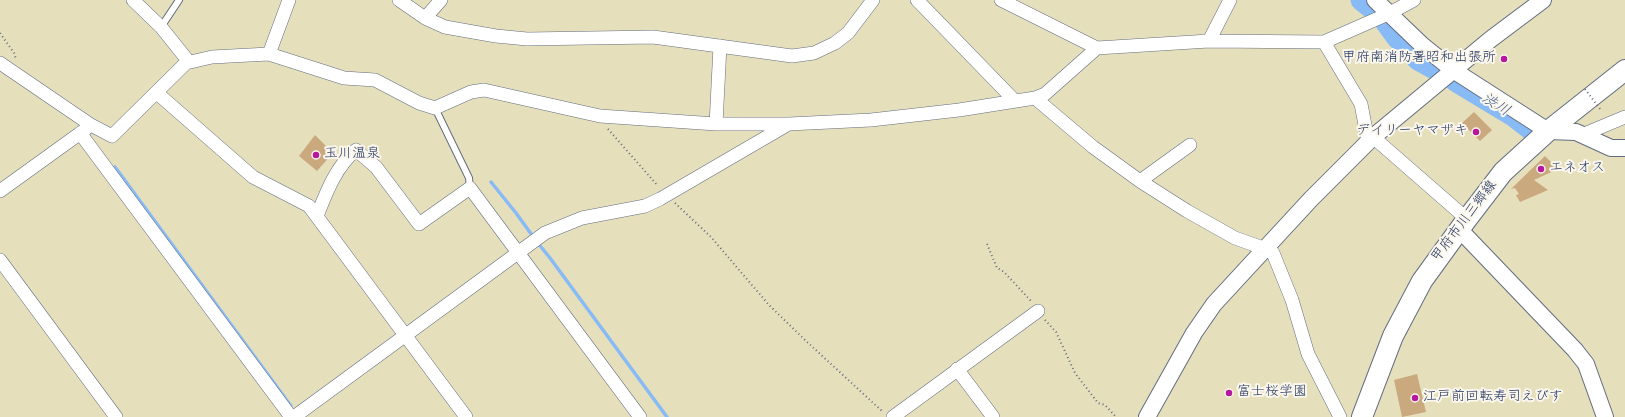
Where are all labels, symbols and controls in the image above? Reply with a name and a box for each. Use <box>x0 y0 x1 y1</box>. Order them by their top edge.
place label: 甲府南消防署昭和出張所 <box>1342 51 1496 67</box>
marker: 甲府南消防署昭和出張所 <box>1499 54 1509 64</box>
water label: 渋川 <box>1478 90 1512 122</box>
place label: デイリーヤマザキ <box>1356 124 1468 140</box>
marker: デイリーヤマザキ <box>1471 127 1481 137</box>
place label: 玉川温泉 <box>324 147 380 163</box>
marker: 玉川温泉 <box>311 150 321 160</box>
place label: エネオス <box>1549 161 1605 177</box>
marker: エネオス <box>1536 164 1546 174</box>
street label: 甲府市川三郷線 <box>1429 178 1501 266</box>
place label: 富士桜学園 <box>1237 385 1307 401</box>
marker: 富士桜学園 <box>1224 388 1234 398</box>
place label: 江戸前回転寿司えびす <box>1423 390 1563 406</box>
marker: 江戸前回転寿司えびす <box>1410 393 1420 403</box>

